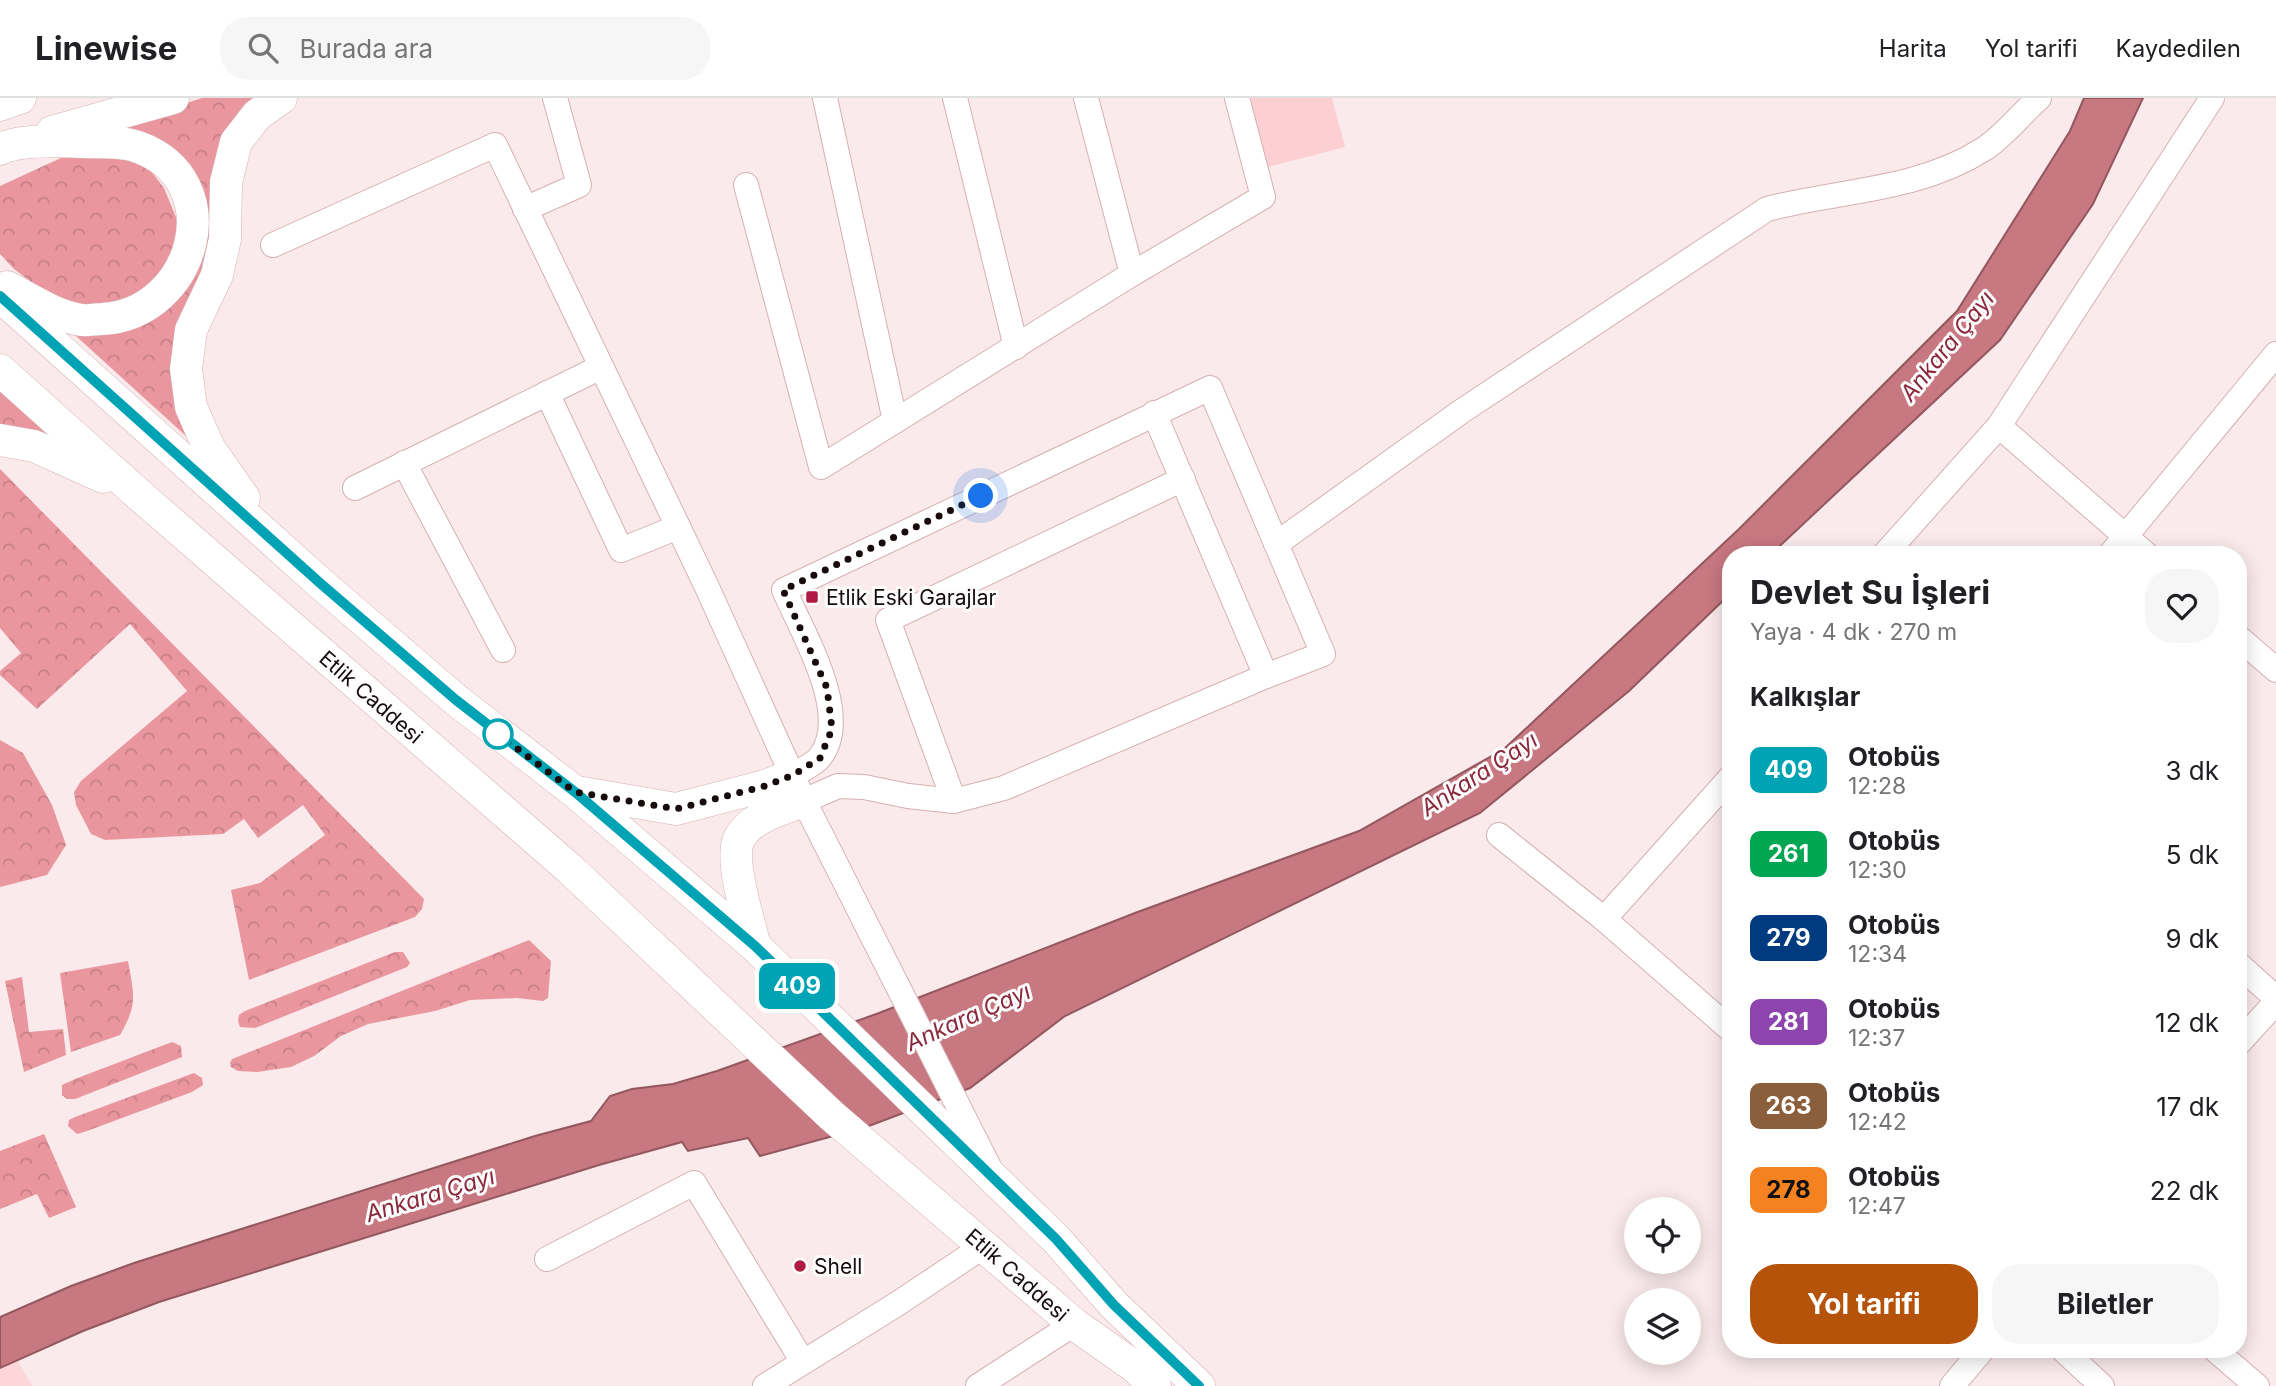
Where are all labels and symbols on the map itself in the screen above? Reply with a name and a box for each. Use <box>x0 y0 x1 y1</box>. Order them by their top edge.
water label: Ankara Çayı <box>1893 285 2000 408</box>
your location <box>963 478 998 513</box>
place label: Etlik Eski Garajlar <box>826 585 996 610</box>
marker: Etlik Eski Garajlar <box>804 589 820 605</box>
street label: Etlik Caddesi <box>314 645 428 749</box>
unlabelled marker <box>483 719 513 749</box>
water label: Ankara Çayı <box>1414 726 1543 823</box>
line badge: 409 <box>757 963 837 1009</box>
water label: Ankara Çayı <box>900 977 1035 1057</box>
water label: Ankara Çayı <box>361 1162 498 1228</box>
street label: Etlik Caddesi <box>960 1223 1074 1327</box>
place label: Shell <box>814 1254 862 1279</box>
marker: Shell <box>792 1258 808 1274</box>

